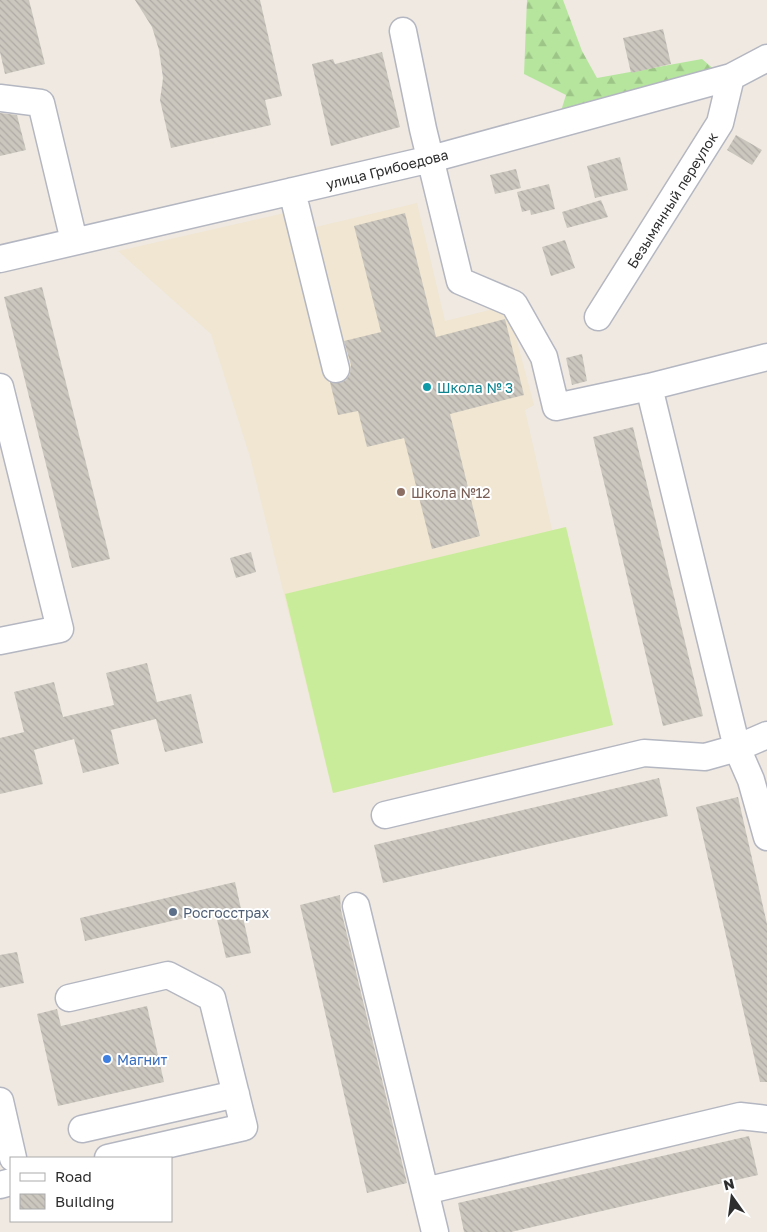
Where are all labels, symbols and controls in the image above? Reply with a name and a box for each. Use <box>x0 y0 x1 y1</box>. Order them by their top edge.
street label: Безымянный переулок <box>623 129 721 271</box>
street label: улица Грибоедова <box>324 146 450 192</box>
place label: Школа № 3 <box>437 379 513 396</box>
marker: Школа № 3 <box>421 381 433 393</box>
place label: Школа №12 <box>411 484 490 501</box>
marker: Школа №12 <box>395 486 407 498</box>
place label: Росгосстрах <box>183 904 269 921</box>
marker: Росгосстрах <box>167 906 179 918</box>
place label: Магнит <box>117 1051 167 1068</box>
marker: Магнит <box>101 1053 113 1065</box>
legend <box>10 1157 172 1222</box>
text: Road <box>55 1167 92 1185</box>
north arrow <box>707 1172 757 1222</box>
text: N <box>722 1174 736 1193</box>
text: Building <box>55 1192 115 1210</box>

